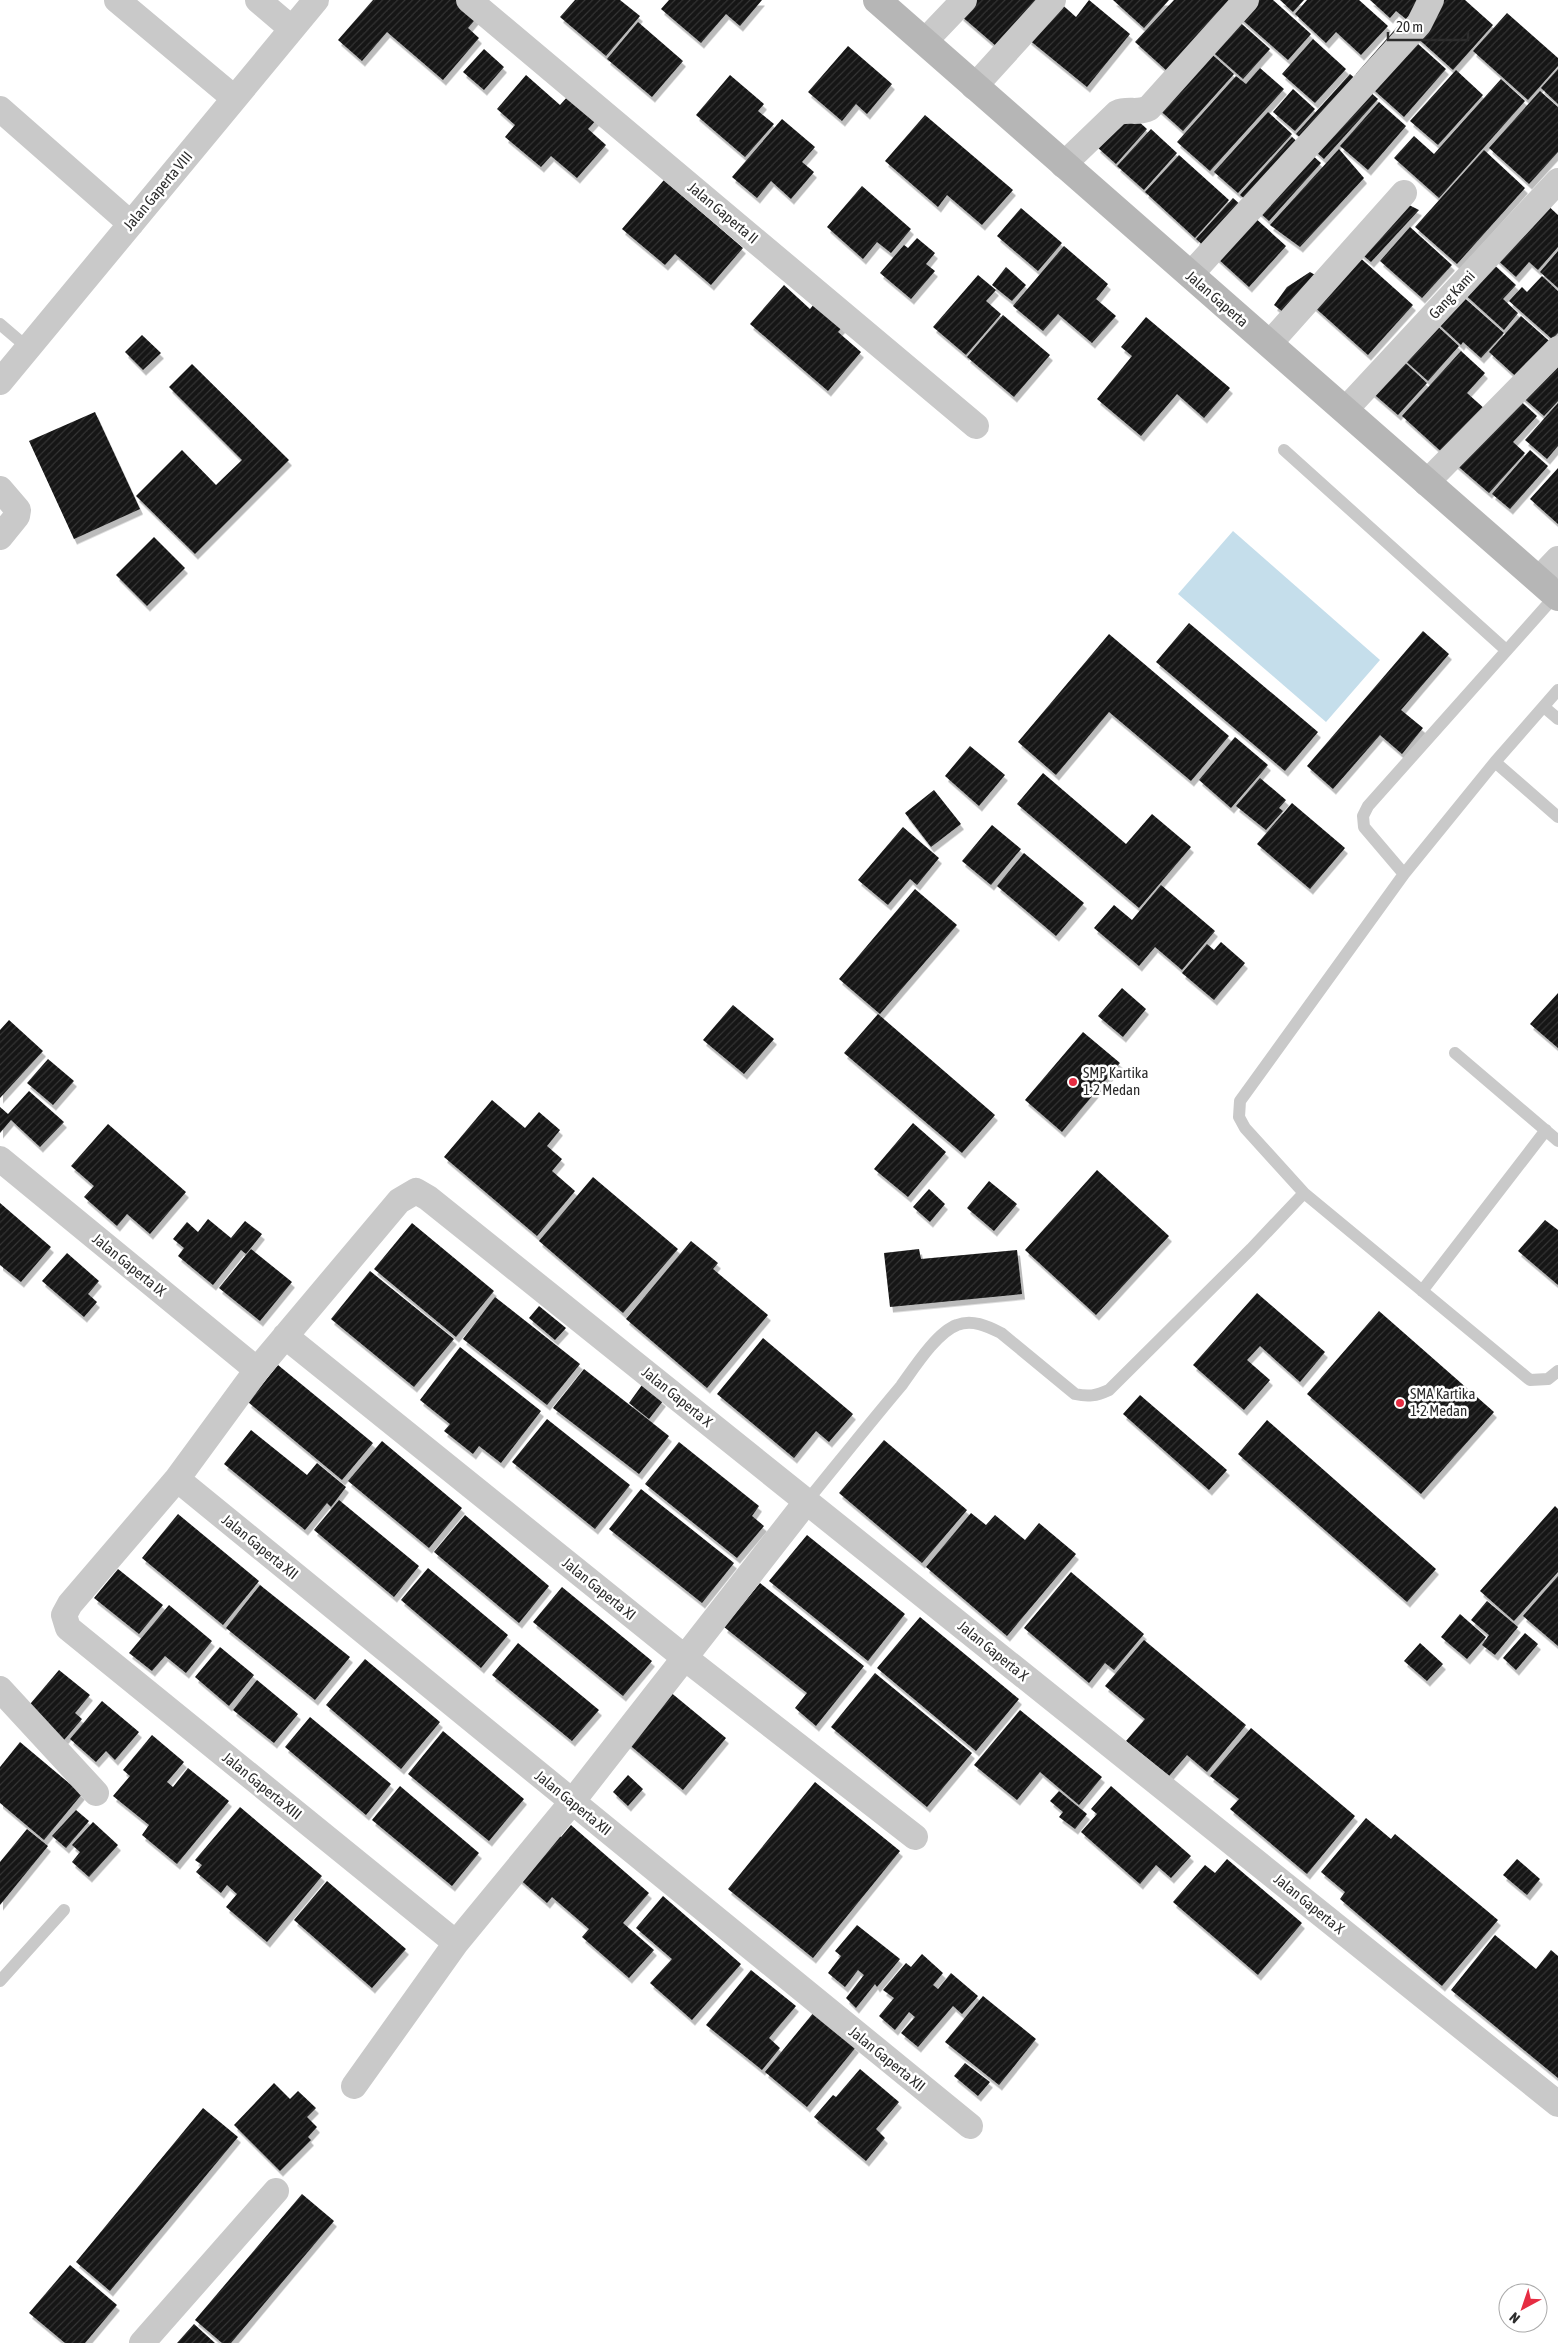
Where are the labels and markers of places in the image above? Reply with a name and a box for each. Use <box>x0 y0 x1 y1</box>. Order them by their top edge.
place label: SMP Kartika 1-2 Medan <box>1083 1064 1148 1098</box>
marker: SMP Kartika 1-2 Medan <box>1067 1076 1079 1088</box>
place label: SMA Kartika 1-2 Medan <box>1410 1385 1475 1419</box>
marker: SMA Kartika 1-2 Medan <box>1394 1397 1406 1409</box>

